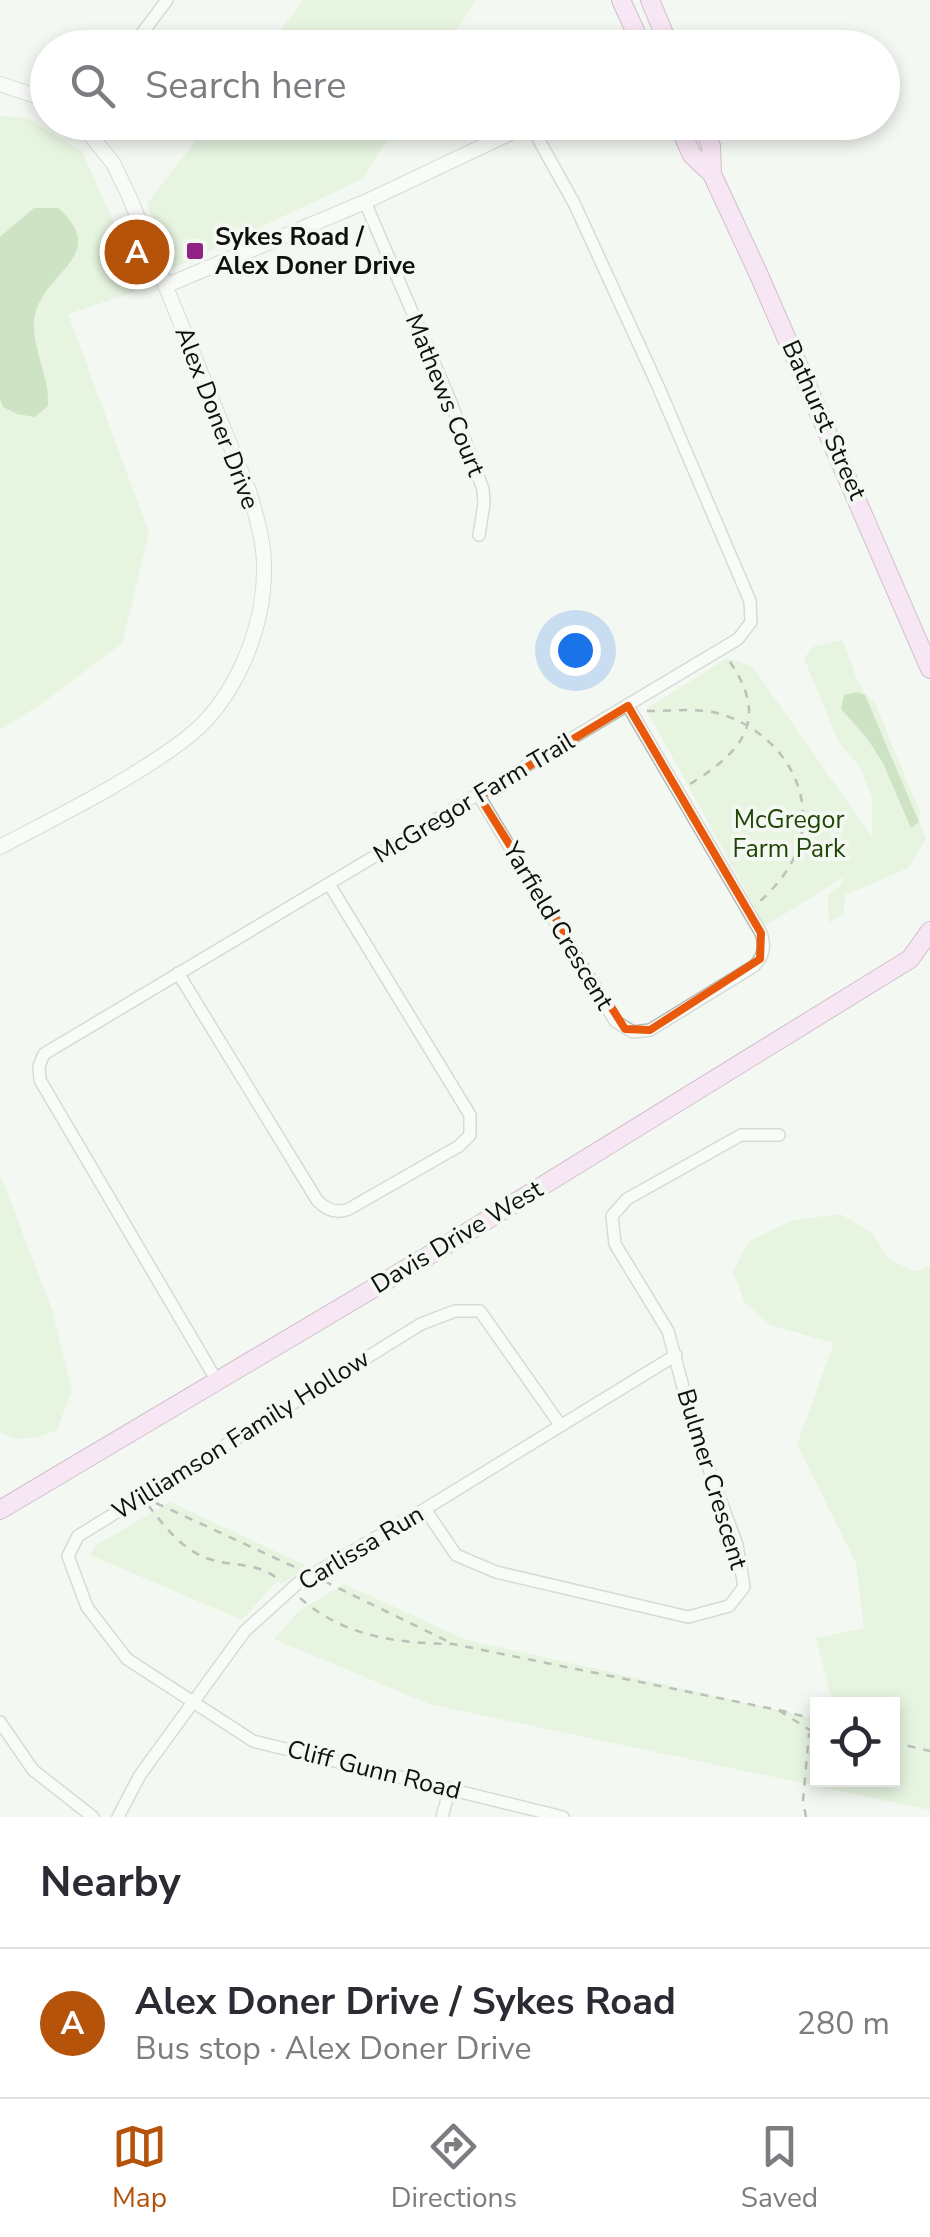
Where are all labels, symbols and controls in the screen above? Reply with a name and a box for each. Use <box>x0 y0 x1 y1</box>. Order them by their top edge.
search box <box>30 30 900 140</box>
icon: search <box>65 58 120 113</box>
text: Search here <box>145 60 346 111</box>
pin: A <box>104 214 170 290</box>
place label: Sykes Road / Alex Doner Drive <box>215 220 415 283</box>
marker: Sykes Road / Alex Doner Drive <box>184 240 206 262</box>
street label: Mathews Court <box>397 309 493 481</box>
street label: Alex Doner Drive <box>167 322 267 514</box>
street label: Bathurst Street <box>774 335 874 505</box>
your location <box>550 625 601 676</box>
street label: McGregor Farm Trail <box>367 724 581 871</box>
park label: McGregor Farm Park <box>732 803 846 866</box>
street label: Yarfield Crescent <box>494 835 622 1016</box>
street label: Davis Drive West <box>365 1172 549 1302</box>
street label: Williamson Family Hollow <box>106 1342 376 1528</box>
street label: Bulmer Crescent <box>668 1385 756 1574</box>
street label: Carlissa Run <box>292 1497 430 1599</box>
map controls <box>810 1697 900 1787</box>
button: locate <box>810 1697 900 1787</box>
street label: Cliff Gunn Road <box>284 1732 464 1808</box>
text: Nearby <box>40 1854 181 1911</box>
text: Alex Doner Drive / Sykes Road <box>135 1976 676 2027</box>
text: A <box>61 2002 84 2045</box>
text: 280 m <box>797 2002 890 2045</box>
text: Bus stop · Alex Doner Drive <box>135 2027 532 2070</box>
tab: Map <box>112 2119 167 2217</box>
tab: Directions <box>391 2119 517 2217</box>
tab: Saved <box>741 2119 818 2217</box>

